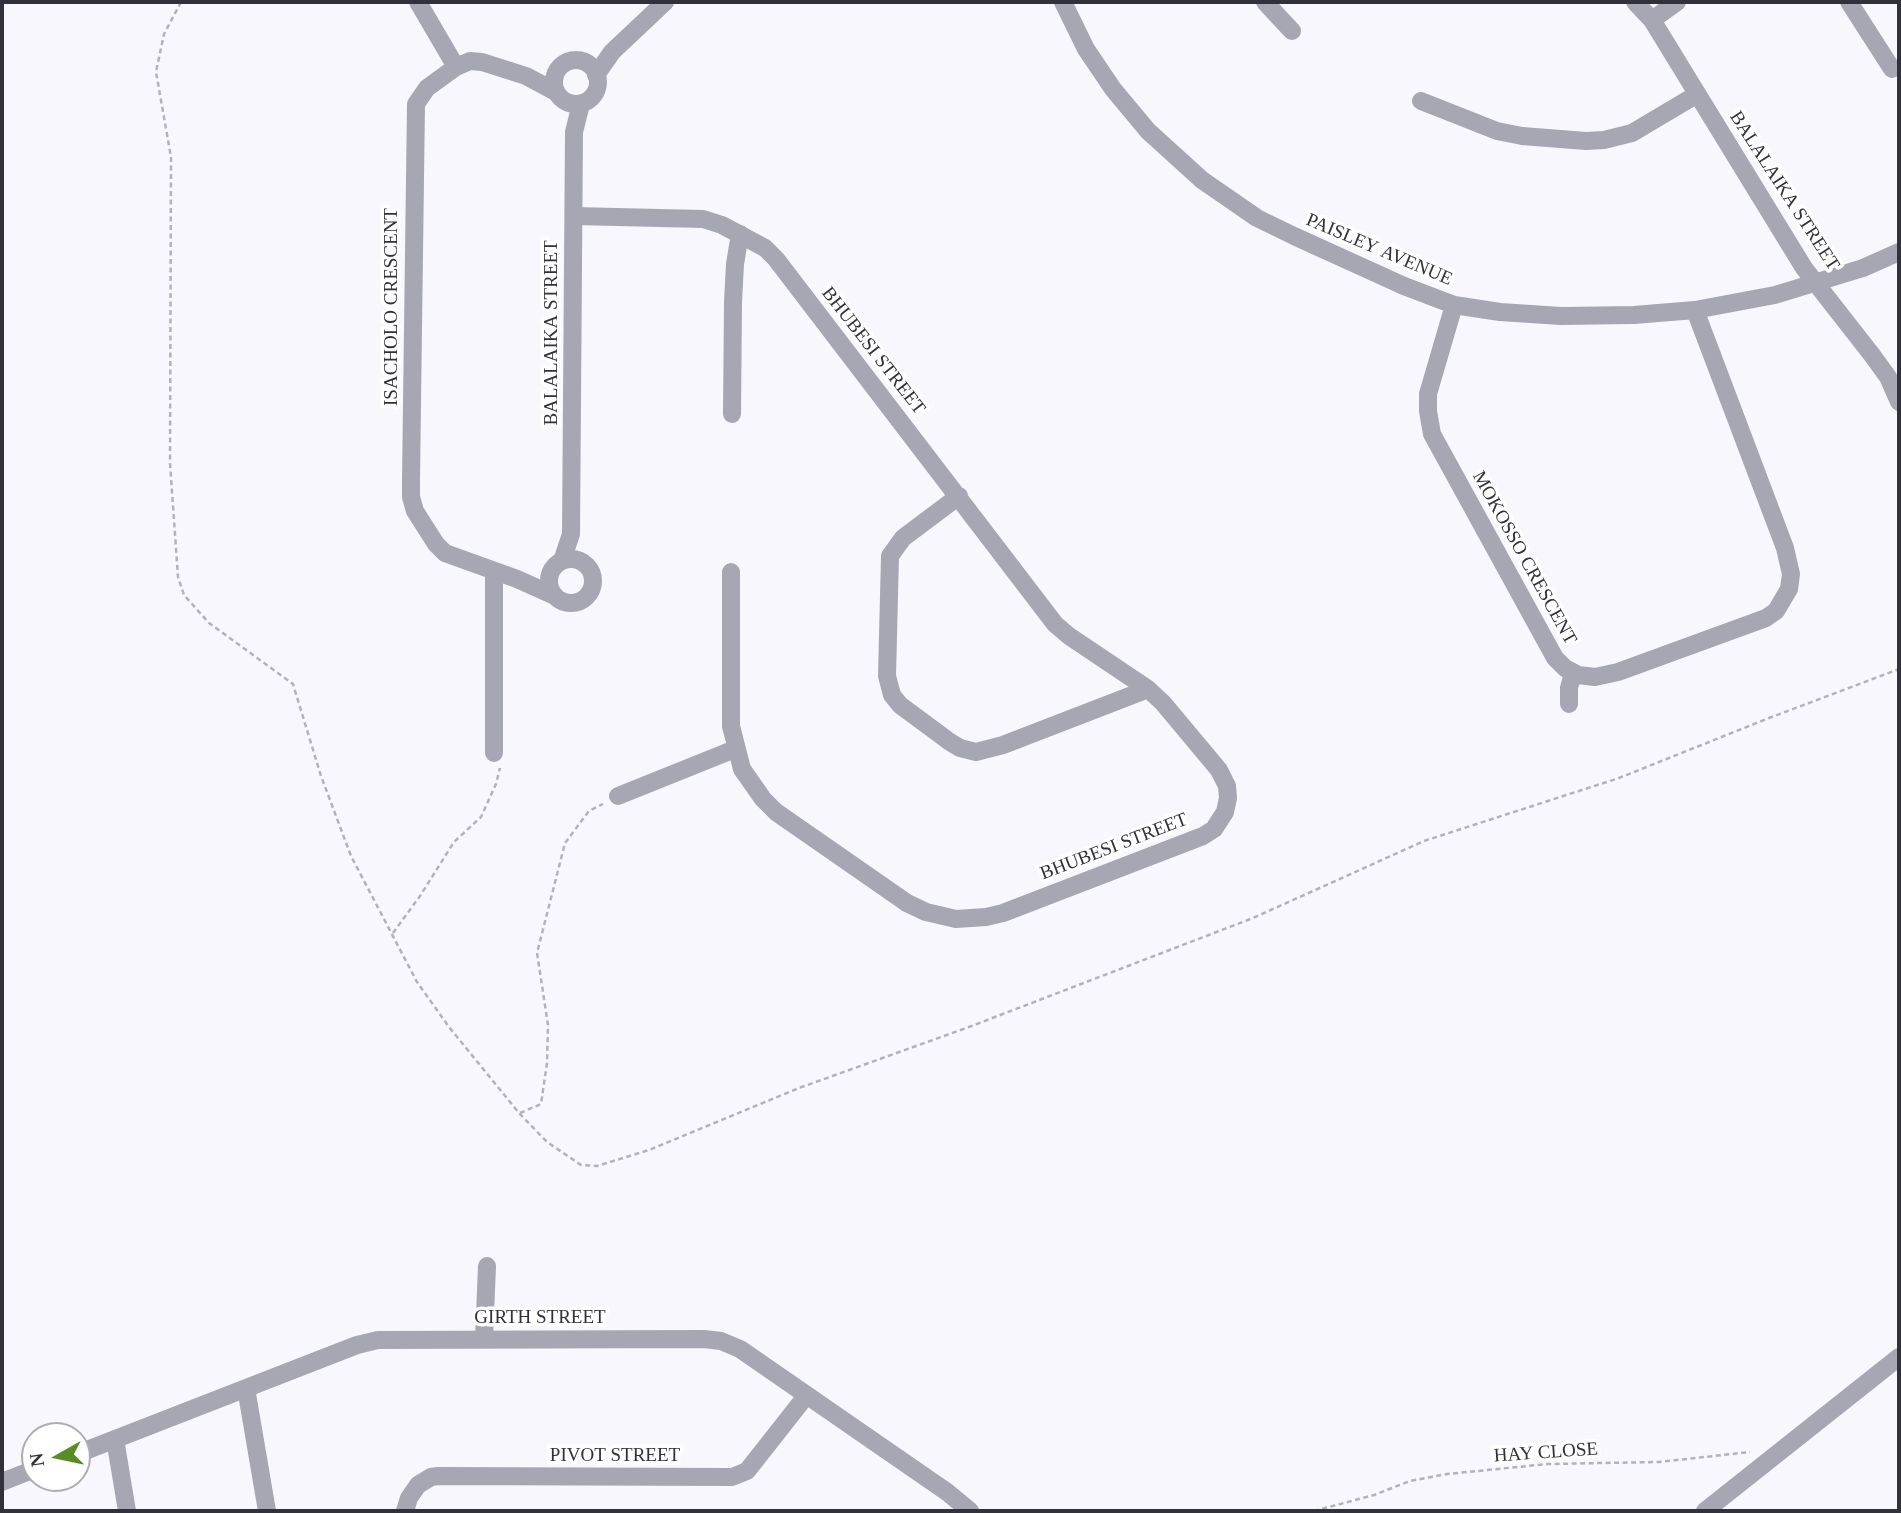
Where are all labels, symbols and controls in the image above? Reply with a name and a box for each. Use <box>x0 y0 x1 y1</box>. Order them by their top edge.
street label: BALALAIKA STREET <box>1724 107 1844 275</box>
street label: ISACHOLO CRESCENT <box>381 208 403 406</box>
street label: PAISLEY AVENUE <box>1302 209 1456 291</box>
street label: BALALAIKA STREET <box>541 240 563 426</box>
street label: BHUBESI STREET <box>816 283 930 419</box>
street label: MOKOSSO CRESCENT <box>1467 467 1581 649</box>
street label: BHUBESI STREET <box>1037 808 1191 886</box>
street label: GIRTH STREET <box>474 1307 606 1329</box>
north arrow <box>21 1422 91 1492</box>
street label: HAY CLOSE <box>1493 1438 1599 1468</box>
street label: PIVOT STREET <box>550 1445 680 1467</box>
text: N <box>25 1452 48 1468</box>

